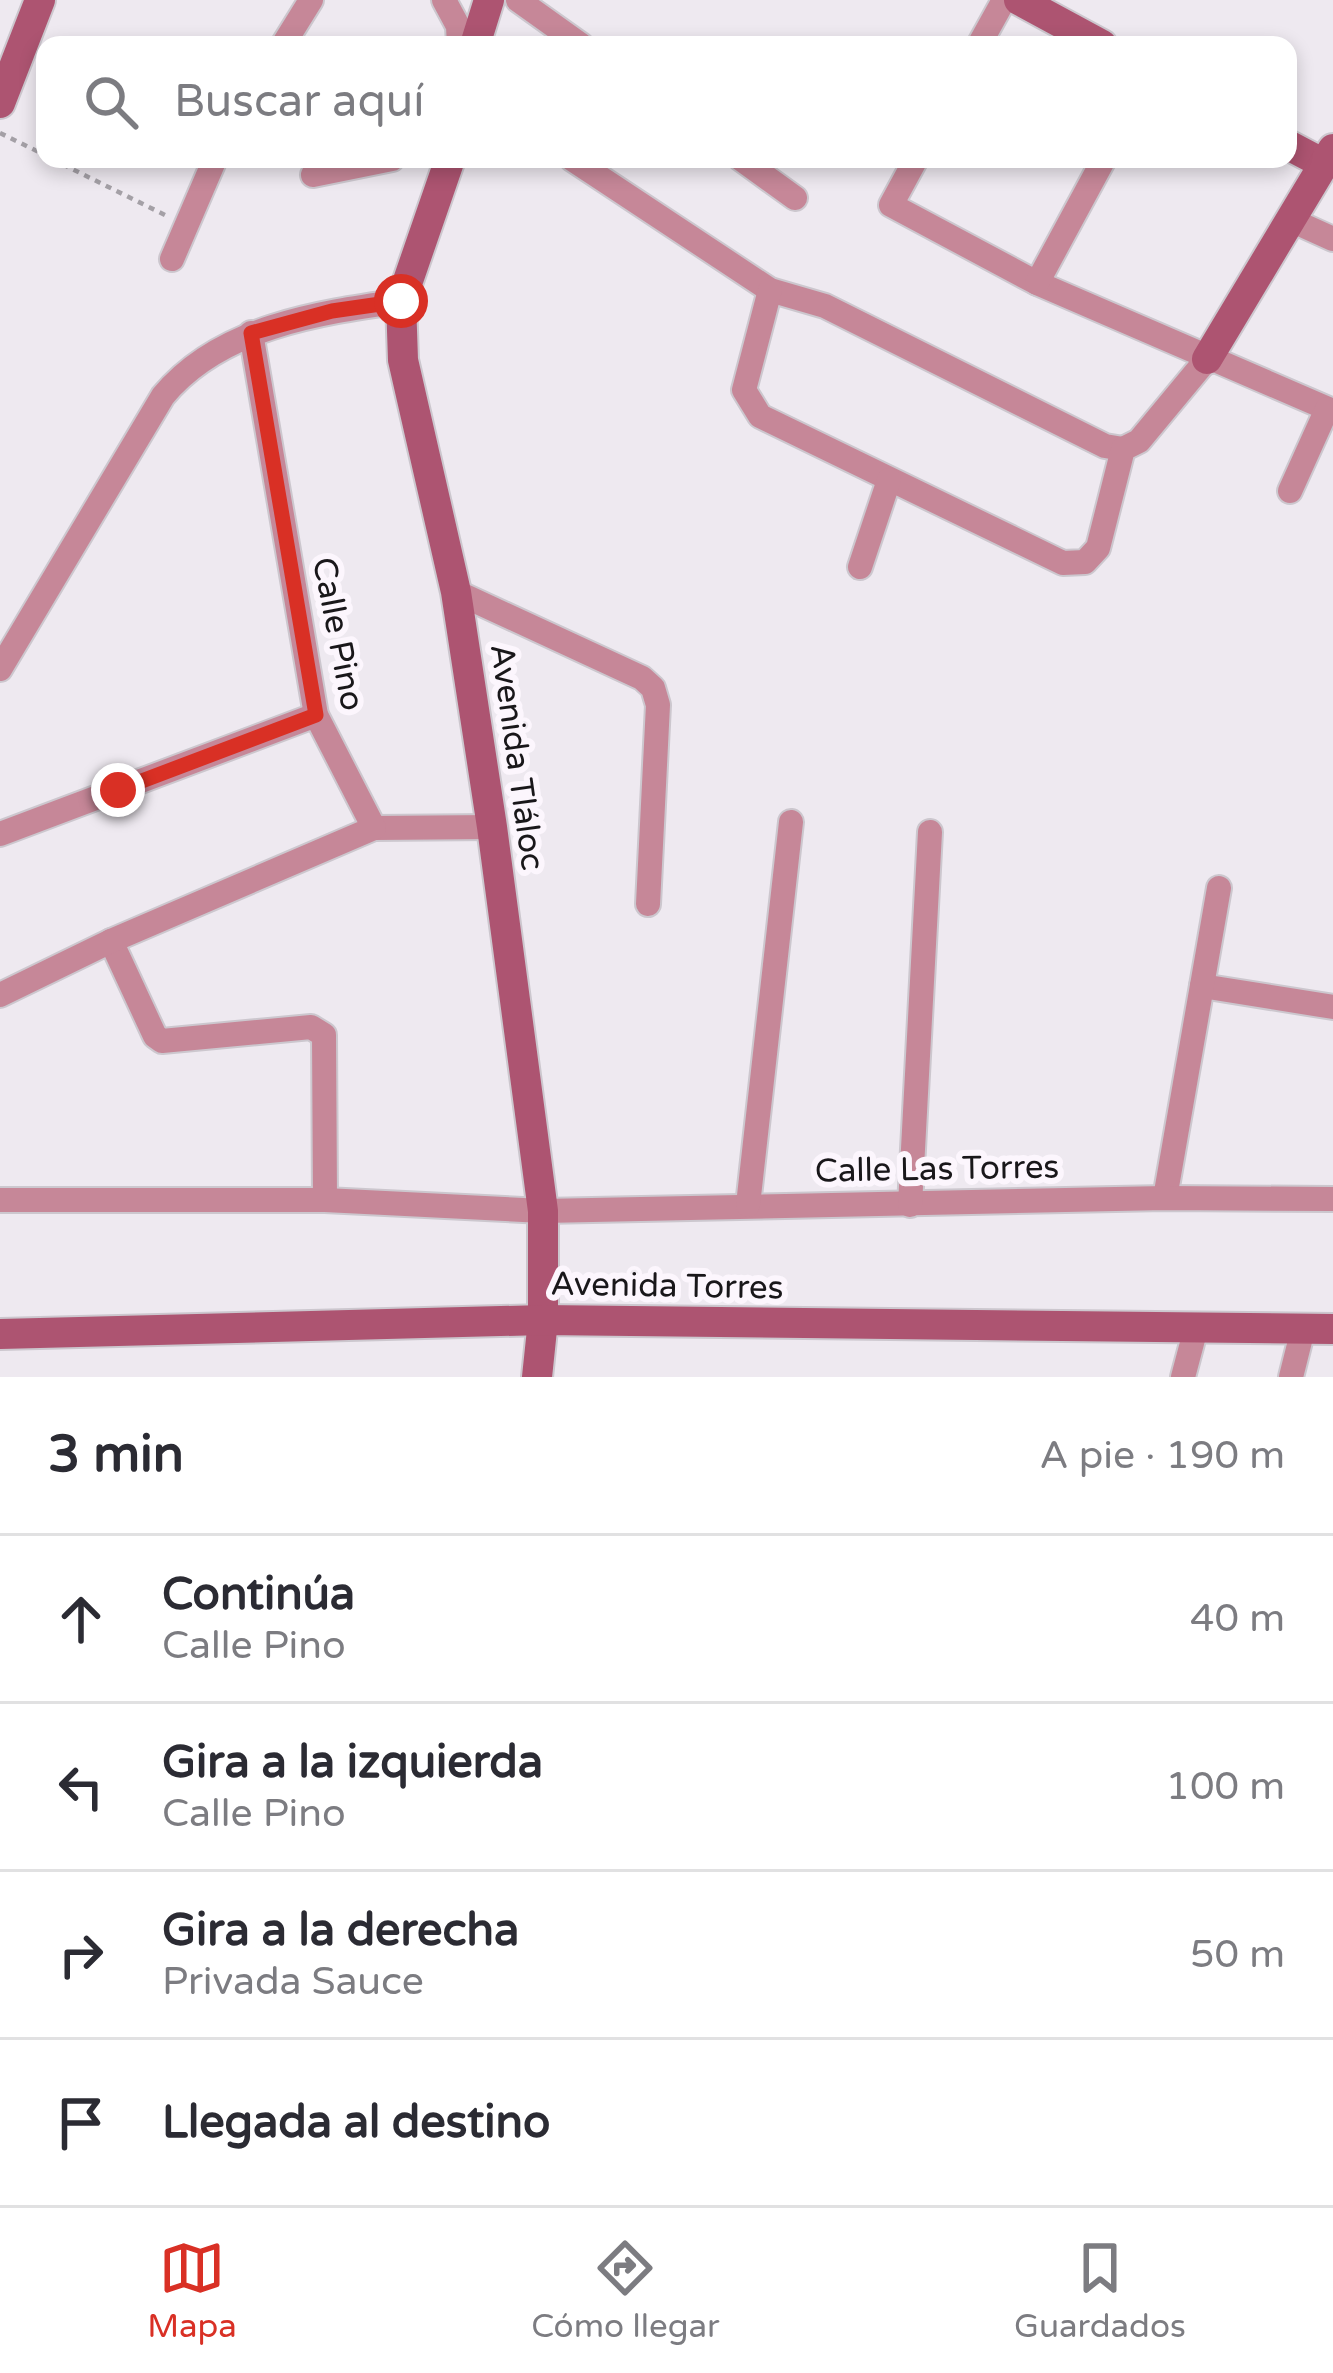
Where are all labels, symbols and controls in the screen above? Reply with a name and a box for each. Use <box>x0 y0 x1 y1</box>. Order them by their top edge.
search box <box>36 36 1297 168</box>
icon: search <box>78 69 144 135</box>
text: Buscar aquí <box>174 75 424 129</box>
route start <box>374 274 428 328</box>
street label: Calle Pino <box>304 554 372 714</box>
street label: Avenida Tláloc <box>482 641 552 873</box>
route end <box>91 763 145 817</box>
street label: Calle Las Torres <box>814 1147 1060 1191</box>
street label: Avenida Torres <box>550 1264 784 1308</box>
text: 3 min <box>48 1424 184 1486</box>
text: A pie · 190 m <box>1040 1432 1285 1479</box>
text: Continúa <box>162 1568 355 1622</box>
icon: ahead <box>48 1586 114 1652</box>
text: 40 m <box>1190 1595 1285 1642</box>
text: Calle Pino <box>162 1622 346 1669</box>
text: Gira a la izquierda <box>162 1736 543 1790</box>
icon: left <box>48 1754 114 1820</box>
text: 100 m <box>1166 1763 1285 1810</box>
text: Calle Pino <box>162 1790 346 1837</box>
text: Gira a la derecha <box>162 1904 519 1958</box>
icon: right <box>48 1922 114 1988</box>
text: 50 m <box>1190 1931 1285 1978</box>
text: Privada Sauce <box>162 1958 424 2005</box>
icon: arrive <box>48 2090 114 2156</box>
text: Llegada al destino <box>162 2096 550 2150</box>
tab: Mapa <box>147 2235 237 2346</box>
tab: Cómo llegar <box>531 2235 720 2346</box>
tab: Guardados <box>1014 2235 1186 2346</box>

